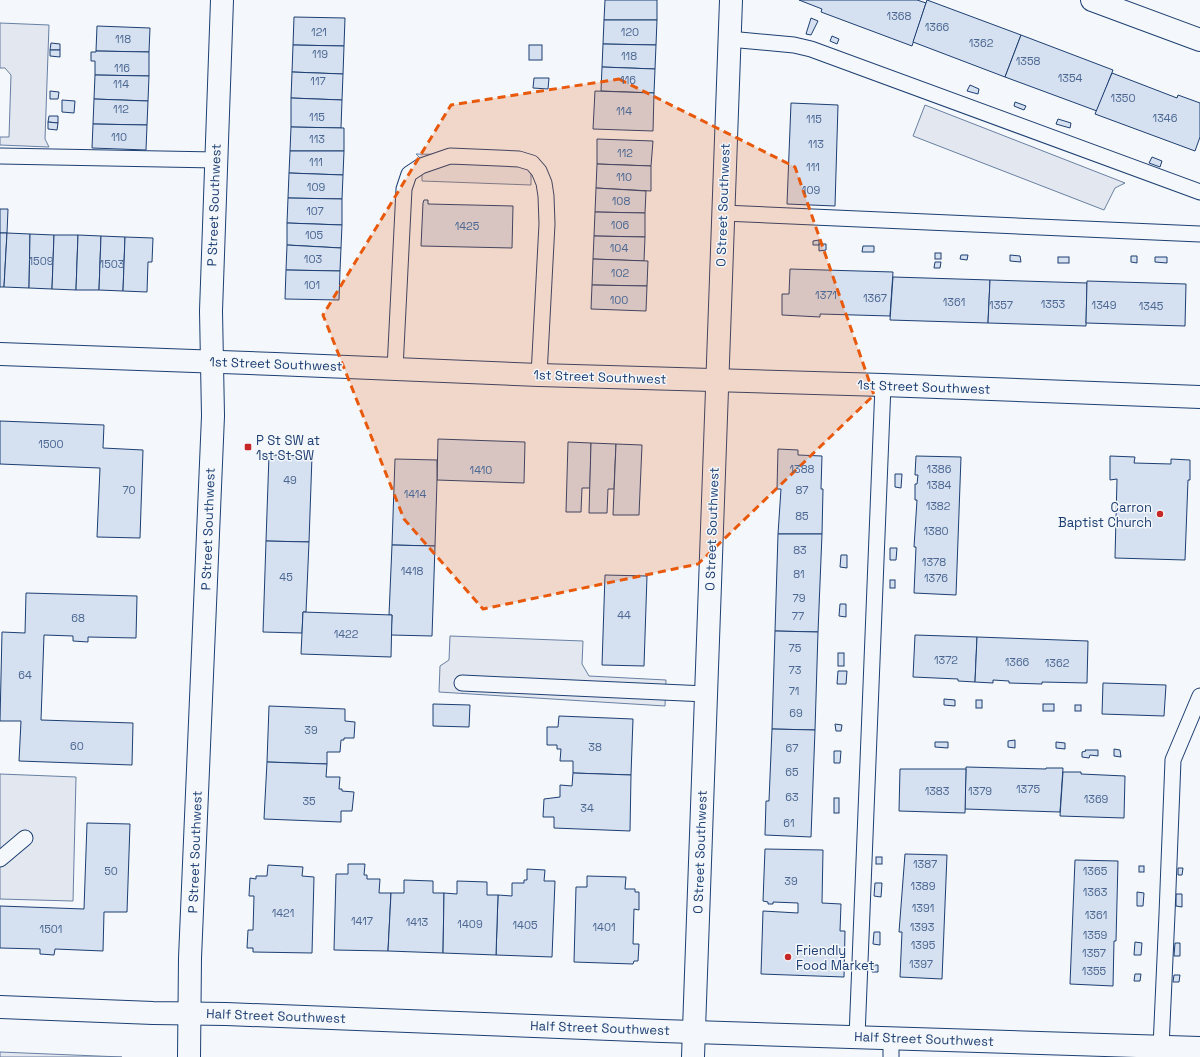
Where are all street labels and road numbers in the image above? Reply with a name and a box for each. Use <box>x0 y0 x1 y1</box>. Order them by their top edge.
street label: P Street Southwest <box>203 143 225 267</box>
street label: O Street Southwest <box>712 143 734 267</box>
street label: 1st Street Southwest <box>209 353 343 375</box>
street label: 1st Street Southwest <box>533 366 667 388</box>
street label: 1st Street Southwest <box>857 376 991 398</box>
street label: P Street Southwest <box>197 467 219 591</box>
street label: O Street Southwest <box>701 467 723 591</box>
street label: P Street Southwest <box>184 790 206 914</box>
street label: O Street Southwest <box>689 790 711 914</box>
street label: Half Street Southwest <box>206 1005 346 1027</box>
street label: Half Street Southwest <box>530 1017 670 1039</box>
street label: Half Street Southwest <box>854 1028 994 1050</box>

